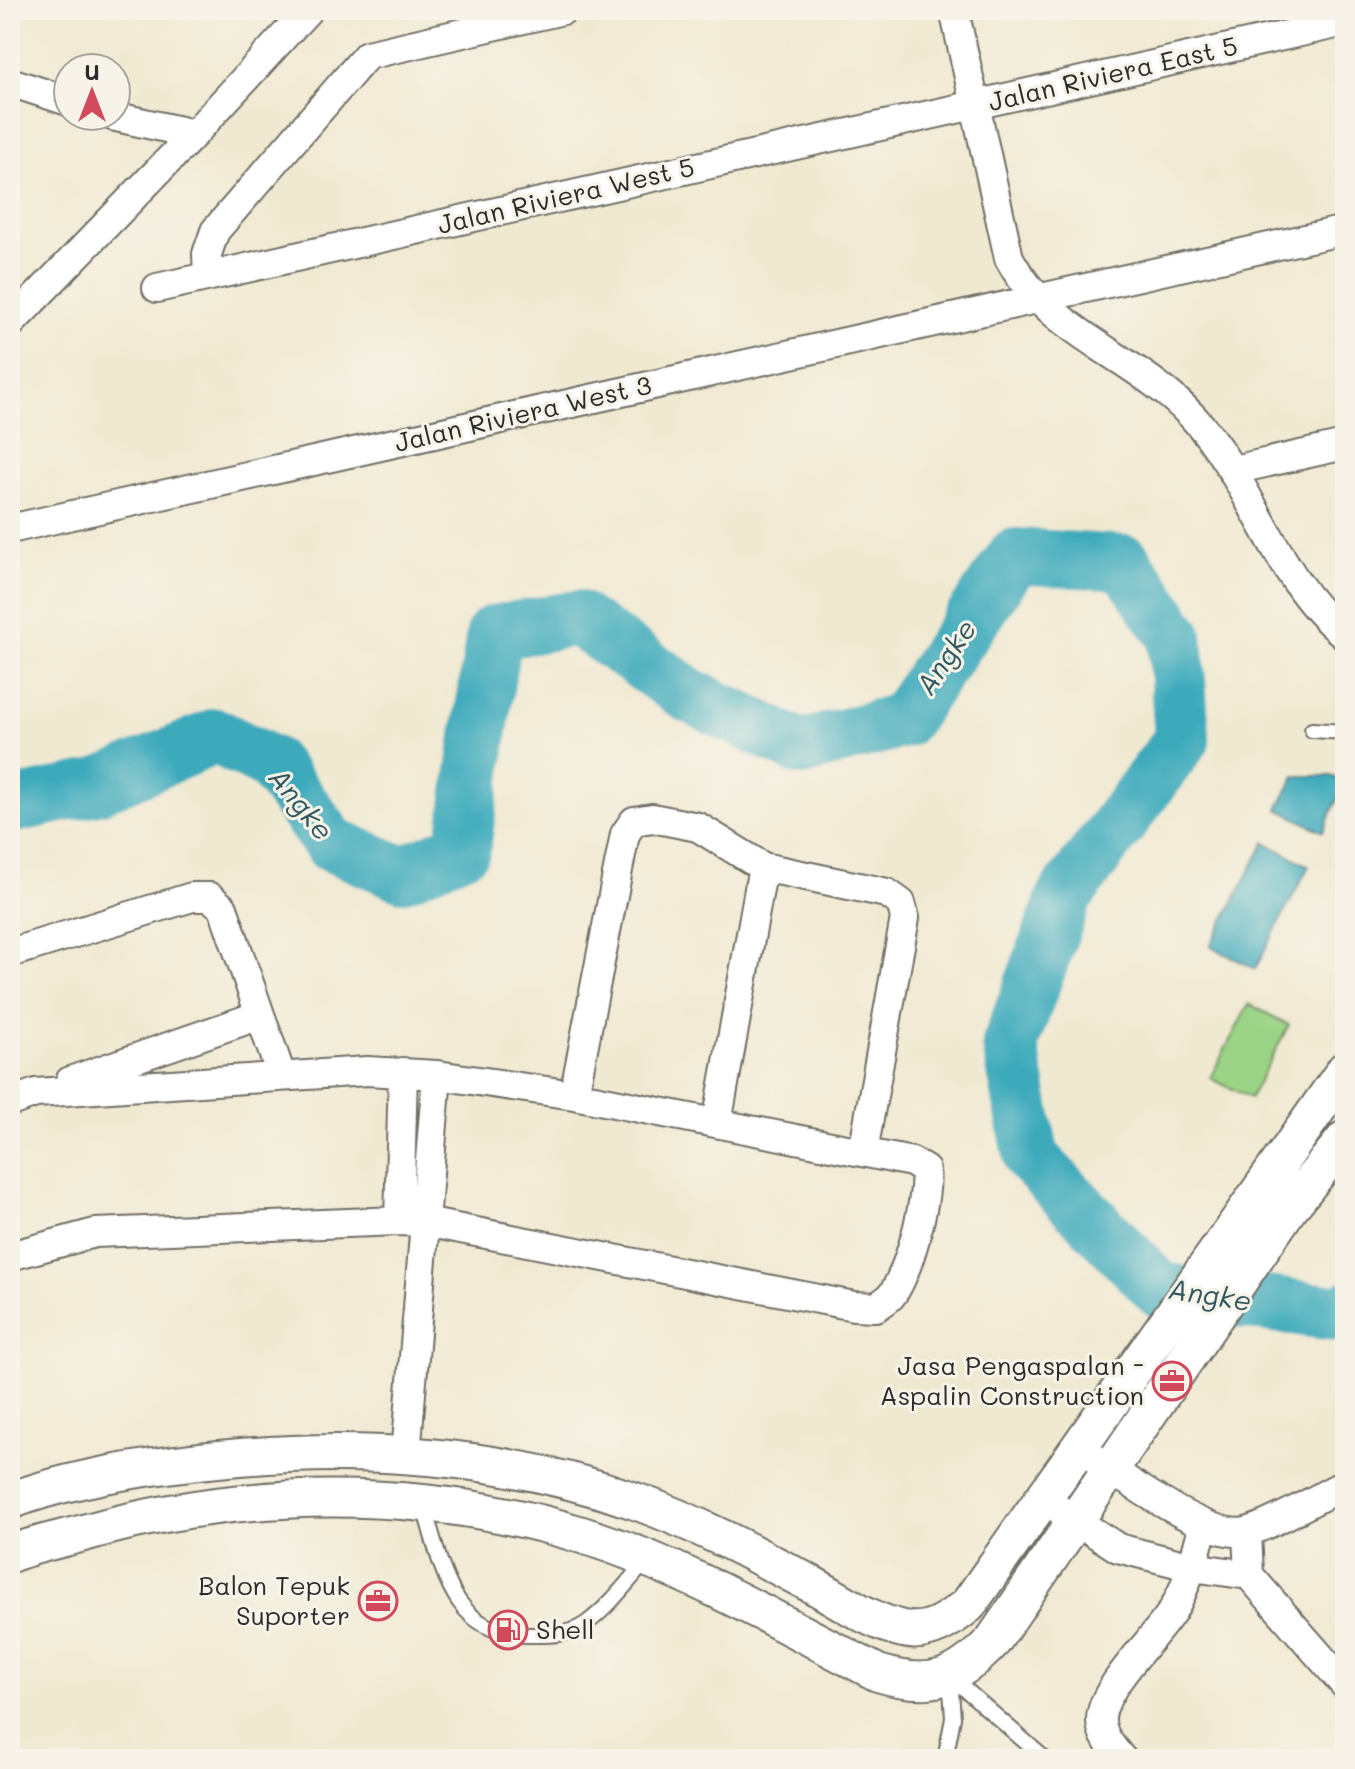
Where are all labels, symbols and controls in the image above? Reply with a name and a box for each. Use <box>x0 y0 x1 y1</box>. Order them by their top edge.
street label: Jalan Riviera East 5 <box>985 28 1241 118</box>
north arrow <box>52 52 132 132</box>
text: U <box>84 57 100 86</box>
street label: Jalan Riviera West 5 <box>434 149 697 241</box>
street label: Jalan Riviera West 3 <box>391 367 654 459</box>
water label: Angke <box>907 612 983 701</box>
water label: Angke <box>262 760 342 847</box>
water label: Angke <box>1166 1270 1254 1318</box>
place label: Jasa Pengaspalan - Aspalin Construction <box>880 1348 1144 1412</box>
office icon: Jasa Pengaspalan - Aspalin Construction <box>1151 1360 1193 1402</box>
place label: Balon Tepuk Suporter <box>198 1568 350 1632</box>
office icon: Balon Tepuk Suporter <box>357 1580 399 1622</box>
fuel station icon: Shell <box>487 1609 529 1651</box>
place label: Shell <box>536 1612 594 1646</box>

